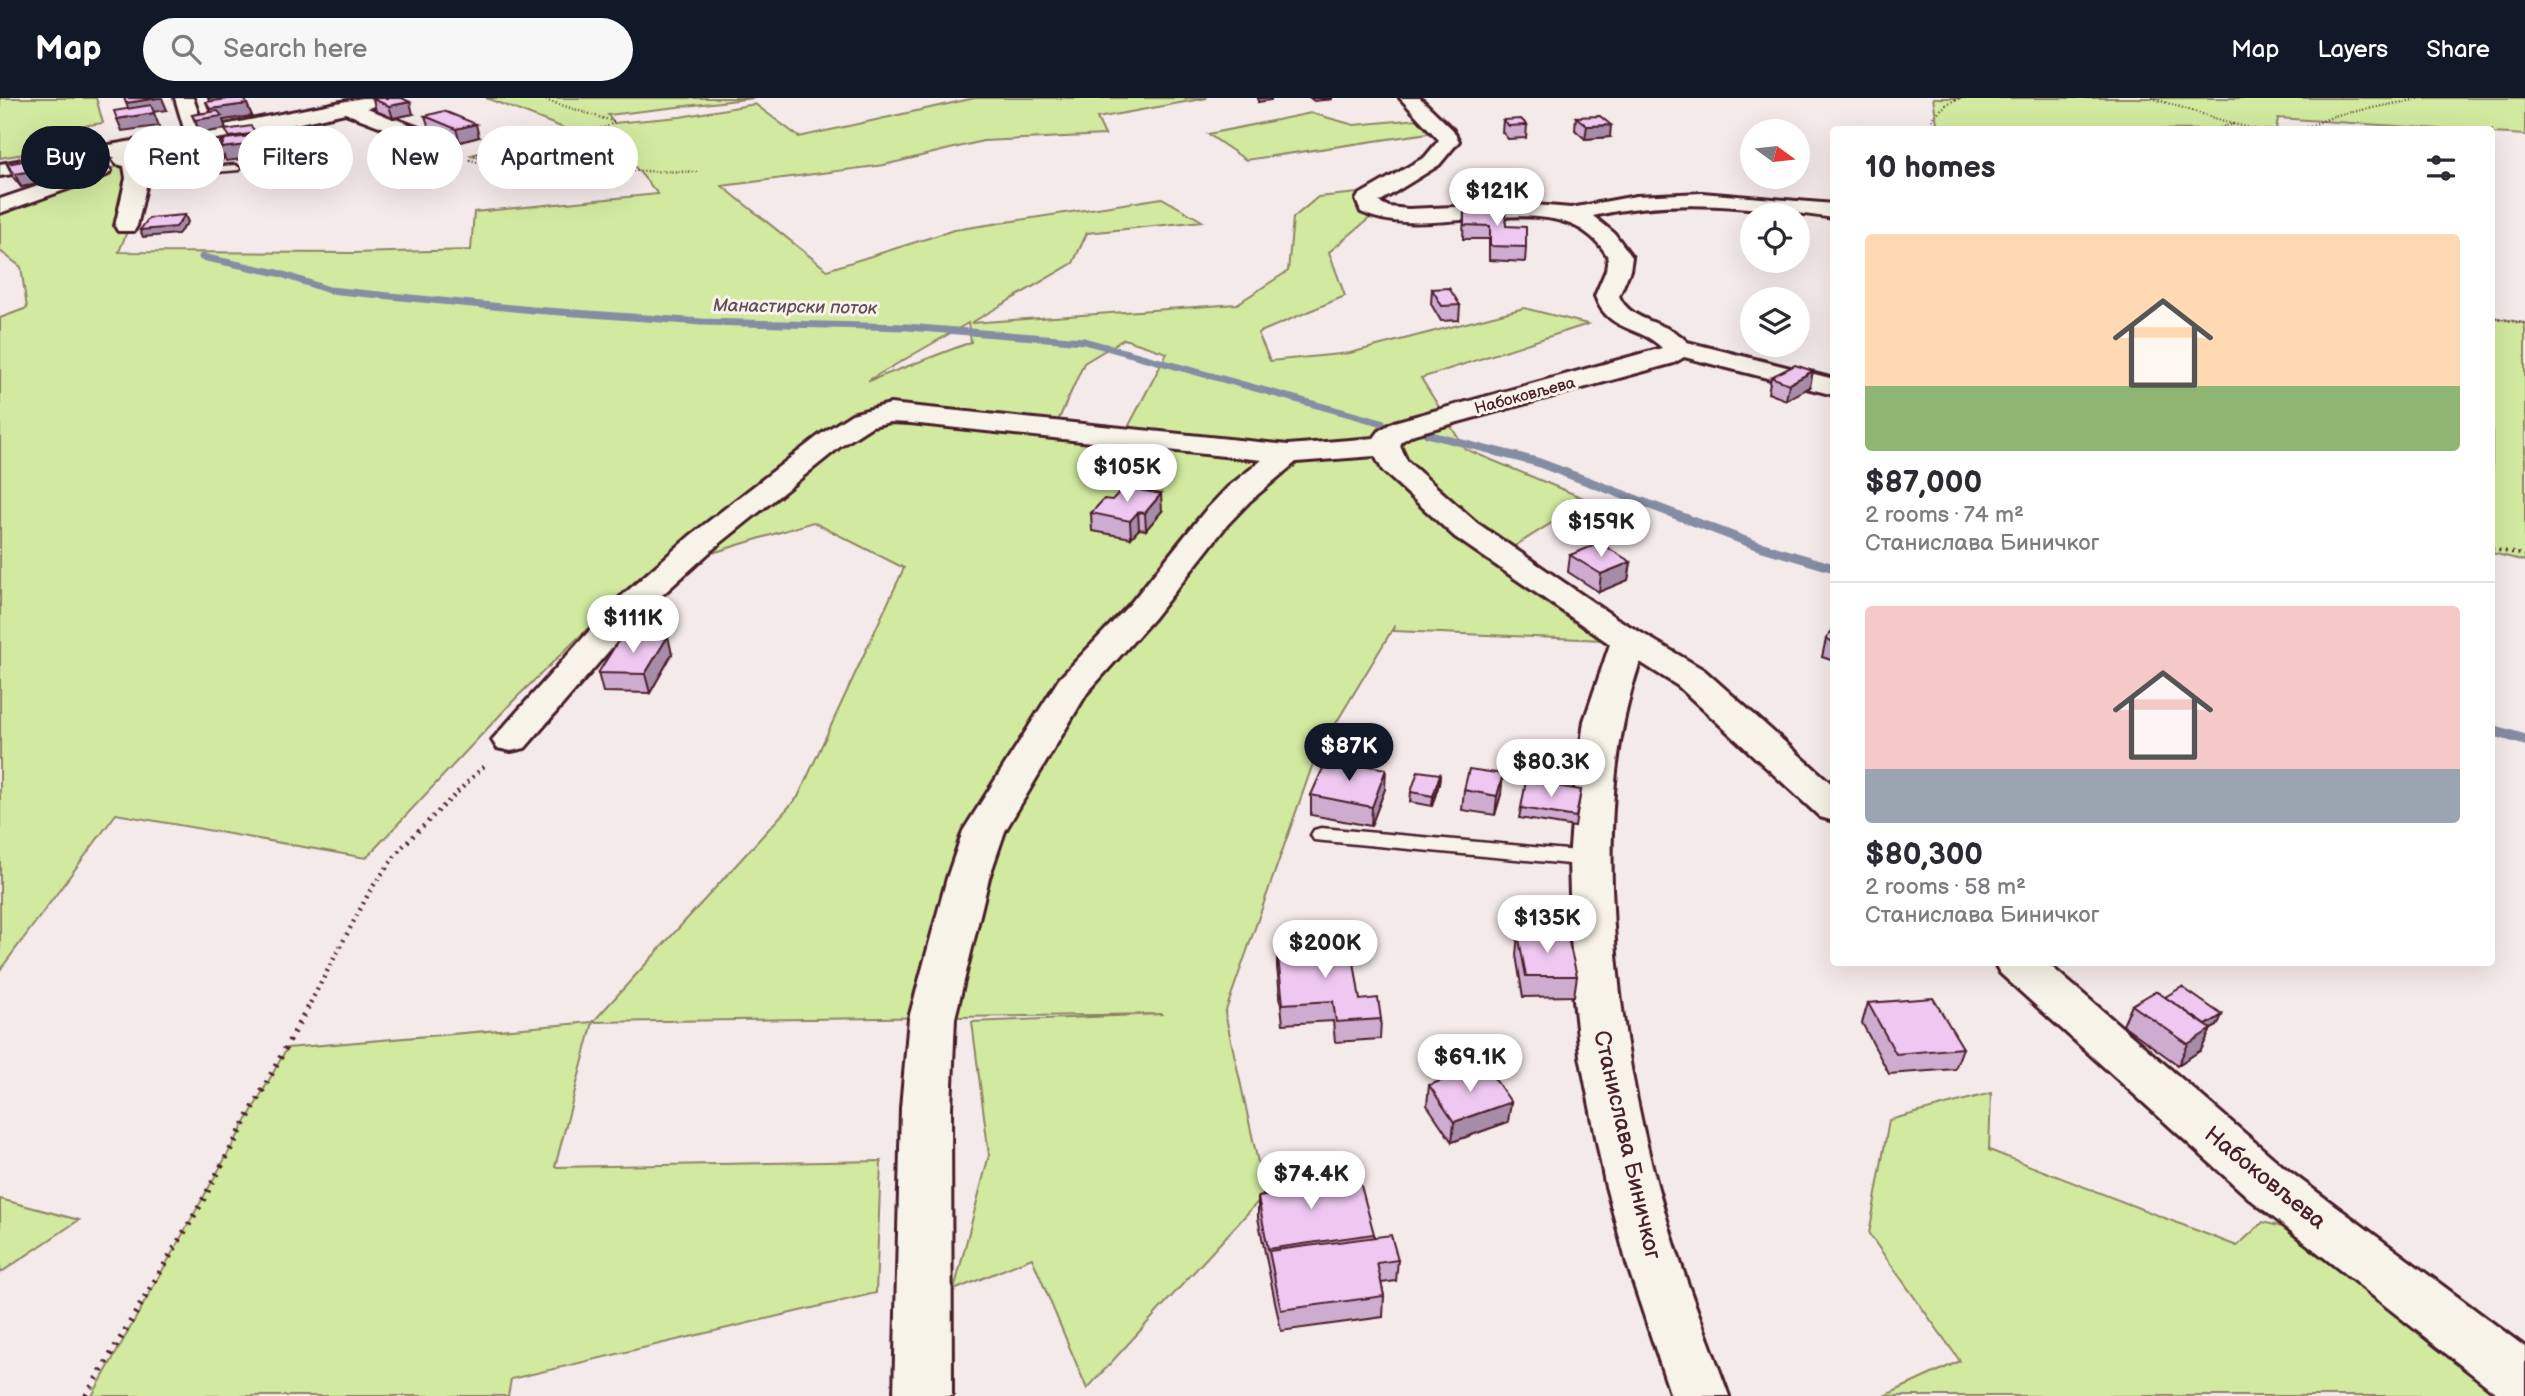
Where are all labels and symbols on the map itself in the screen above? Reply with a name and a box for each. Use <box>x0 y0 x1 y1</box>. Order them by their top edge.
north arrow <box>1740 119 1810 189</box>
pin: $121K <box>1448 169 1546 228</box>
water label: Манастирски поток <box>713 295 878 319</box>
street label: Набоковљева <box>1473 373 1578 419</box>
pin: $105K <box>1078 444 1176 504</box>
pin: $159K <box>1552 500 1650 559</box>
pin: $111K <box>584 596 682 655</box>
pin: $87K <box>1308 724 1390 783</box>
pin: $80.3K <box>1494 740 1608 799</box>
pin: $135K <box>1498 896 1596 955</box>
pin: $200K <box>1276 920 1374 980</box>
street label: Станислава Биничког <box>1587 1028 1667 1262</box>
pin: $69.1K <box>1413 1034 1527 1094</box>
street label: Набоковљева <box>2199 1120 2332 1236</box>
pin: $74.4K <box>1254 1152 1368 1211</box>

